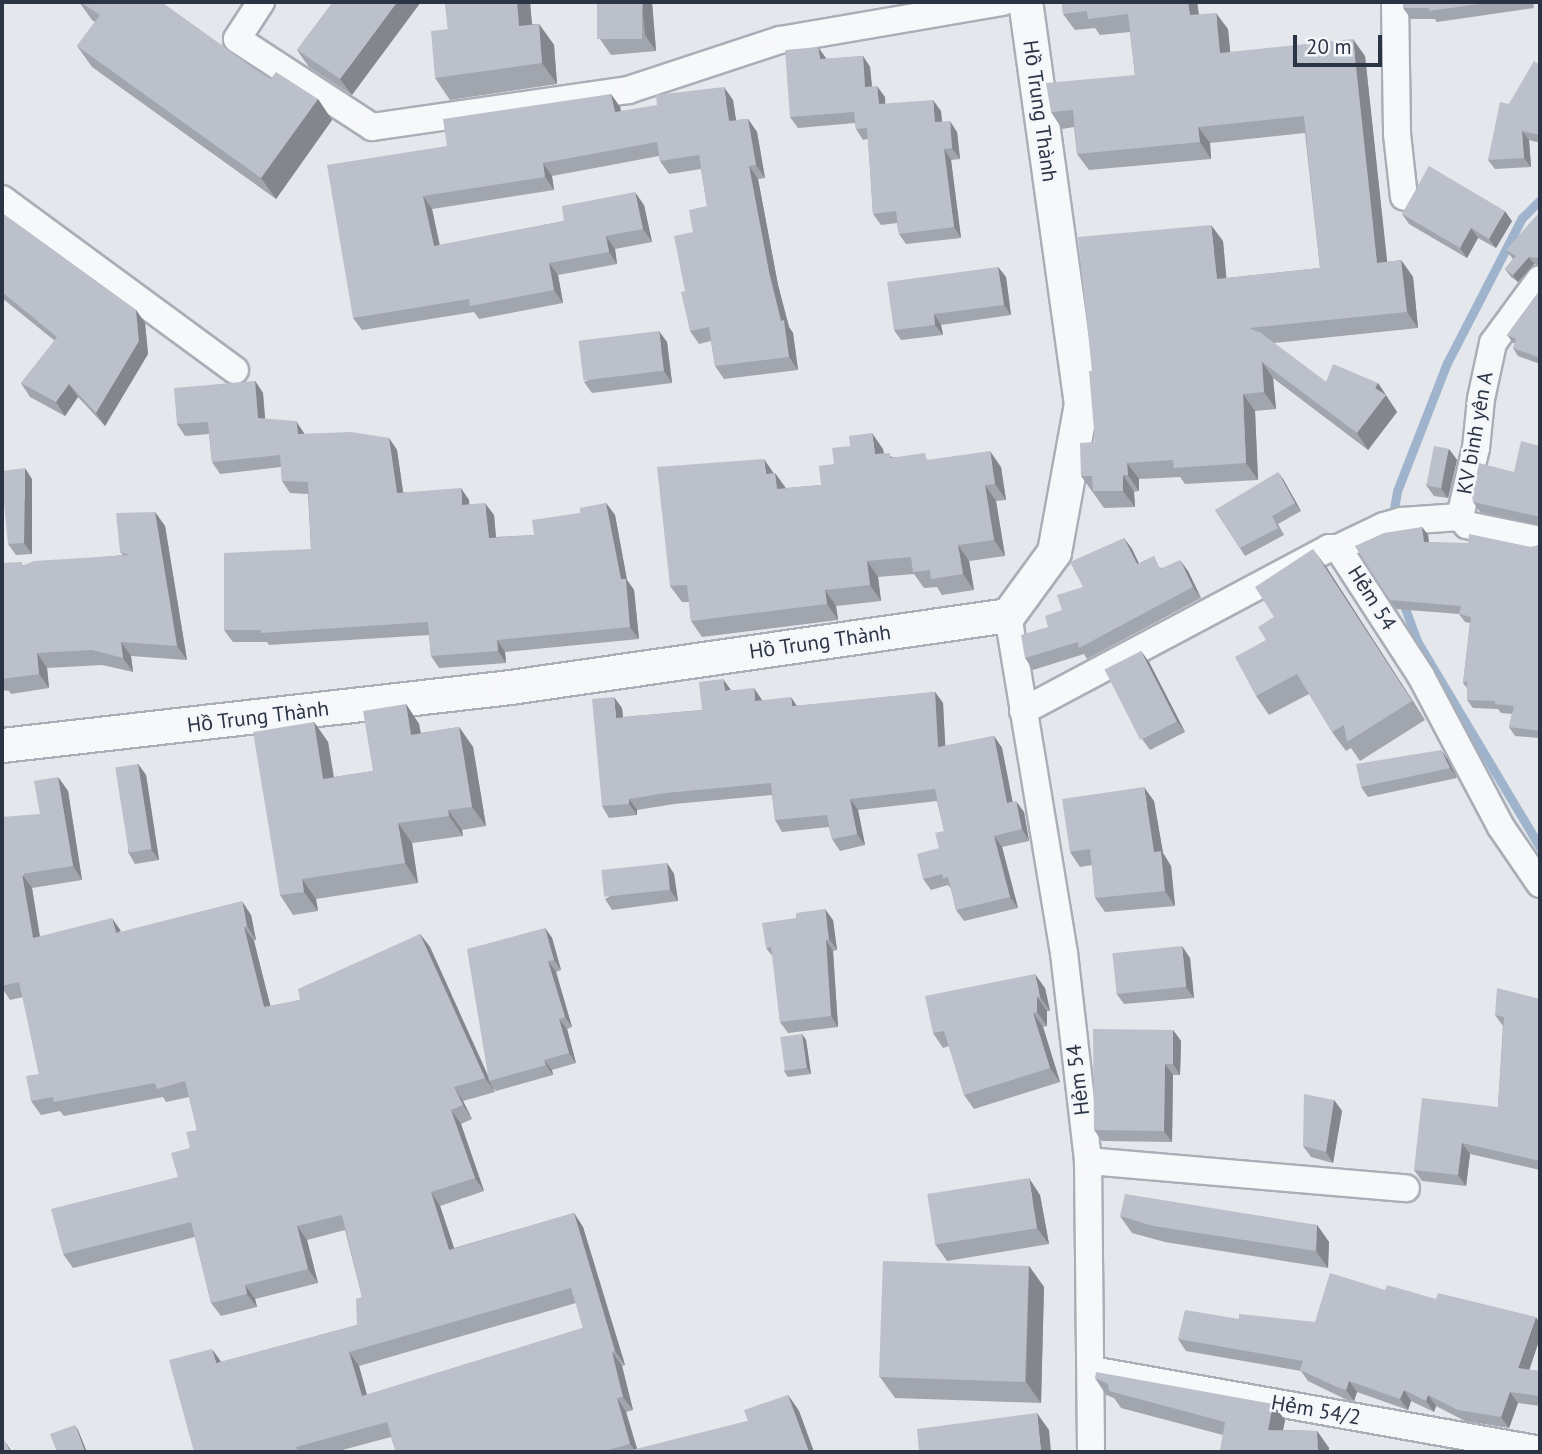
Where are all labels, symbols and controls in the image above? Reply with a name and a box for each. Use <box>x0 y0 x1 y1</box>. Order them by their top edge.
scale bar <box>1297 21 1386 65</box>
text: 20 m <box>1306 33 1352 60</box>
street label: Hồ Trung Thành <box>1017 38 1063 184</box>
street label: KV bình yên A <box>1452 369 1498 497</box>
street label: Hẻm 54 <box>1342 561 1402 635</box>
street label: Hồ Trung Thành <box>747 619 893 665</box>
street label: Hồ Trung Thành <box>185 696 331 738</box>
street label: Hẻm 54 <box>1061 1043 1095 1117</box>
street label: Hẻm 54/2 <box>1269 1390 1363 1430</box>

